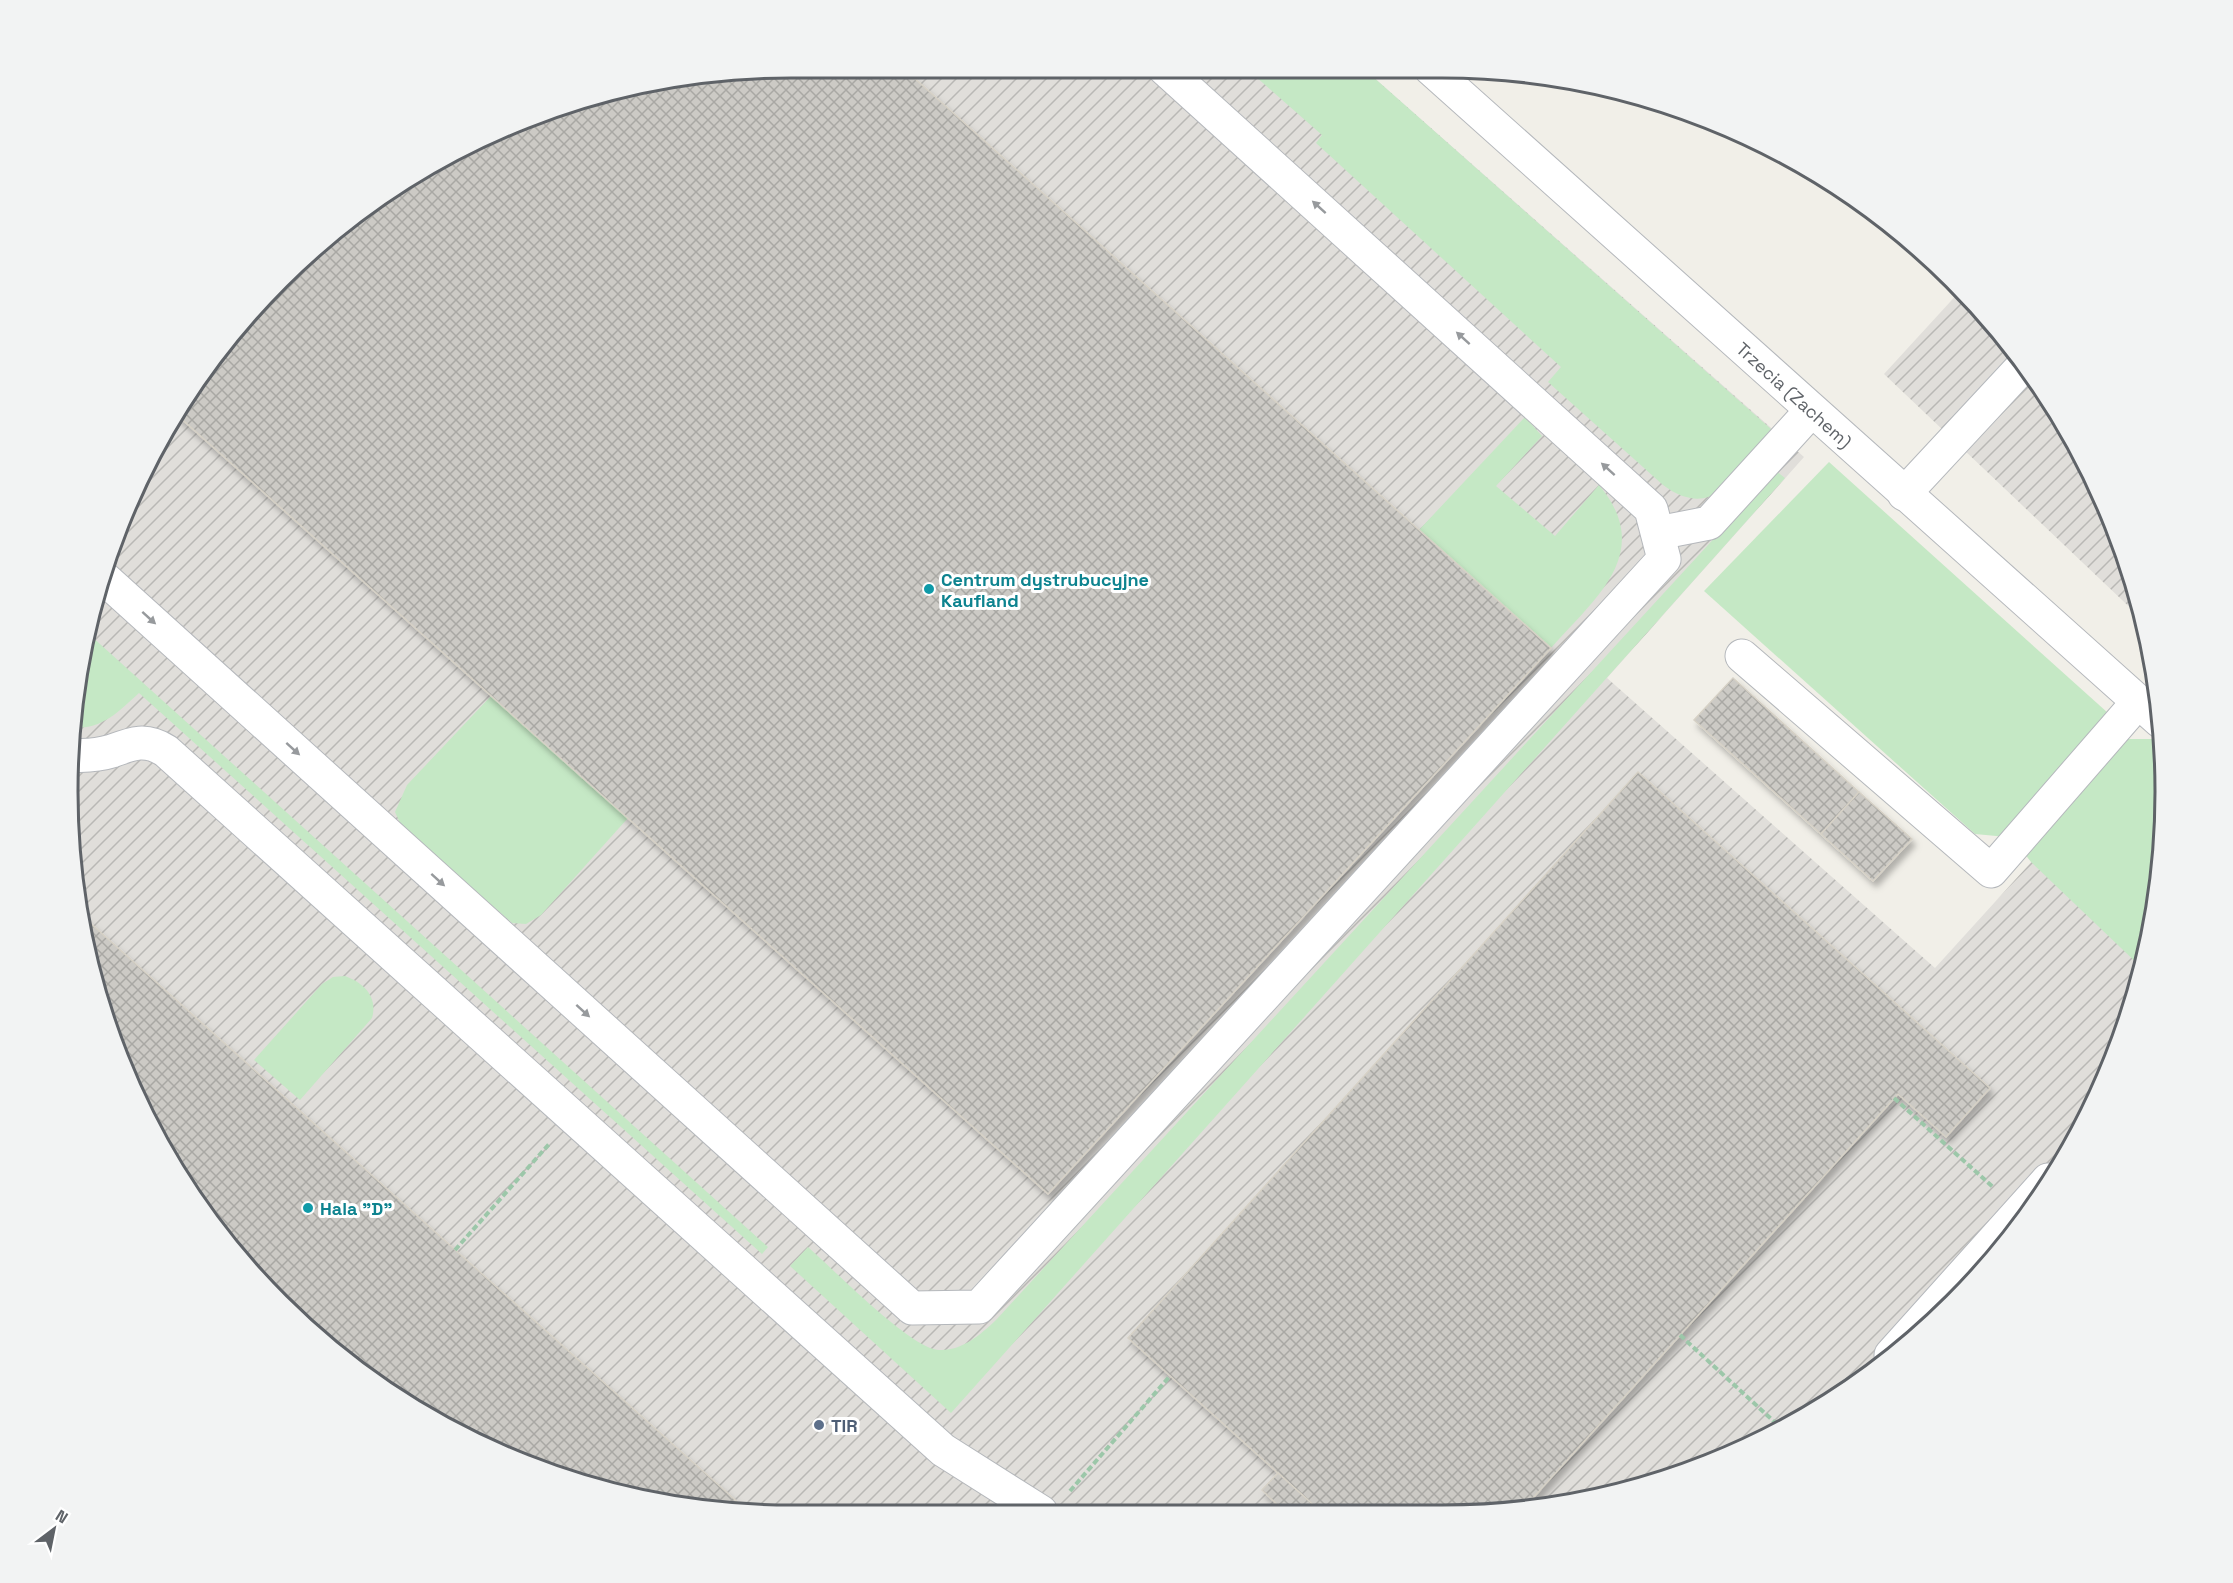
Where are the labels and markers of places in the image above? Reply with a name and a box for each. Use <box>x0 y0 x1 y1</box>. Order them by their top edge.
place label: Centrum dystrubucyjne Kaufland <box>941 568 1149 612</box>
marker: Centrum dystrubucyjne Kaufland <box>922 582 936 596</box>
place label: Hala "D" <box>320 1197 392 1220</box>
marker: Hala "D" <box>301 1201 315 1215</box>
place label: TIR <box>831 1414 858 1437</box>
marker: TIR <box>812 1418 826 1432</box>

